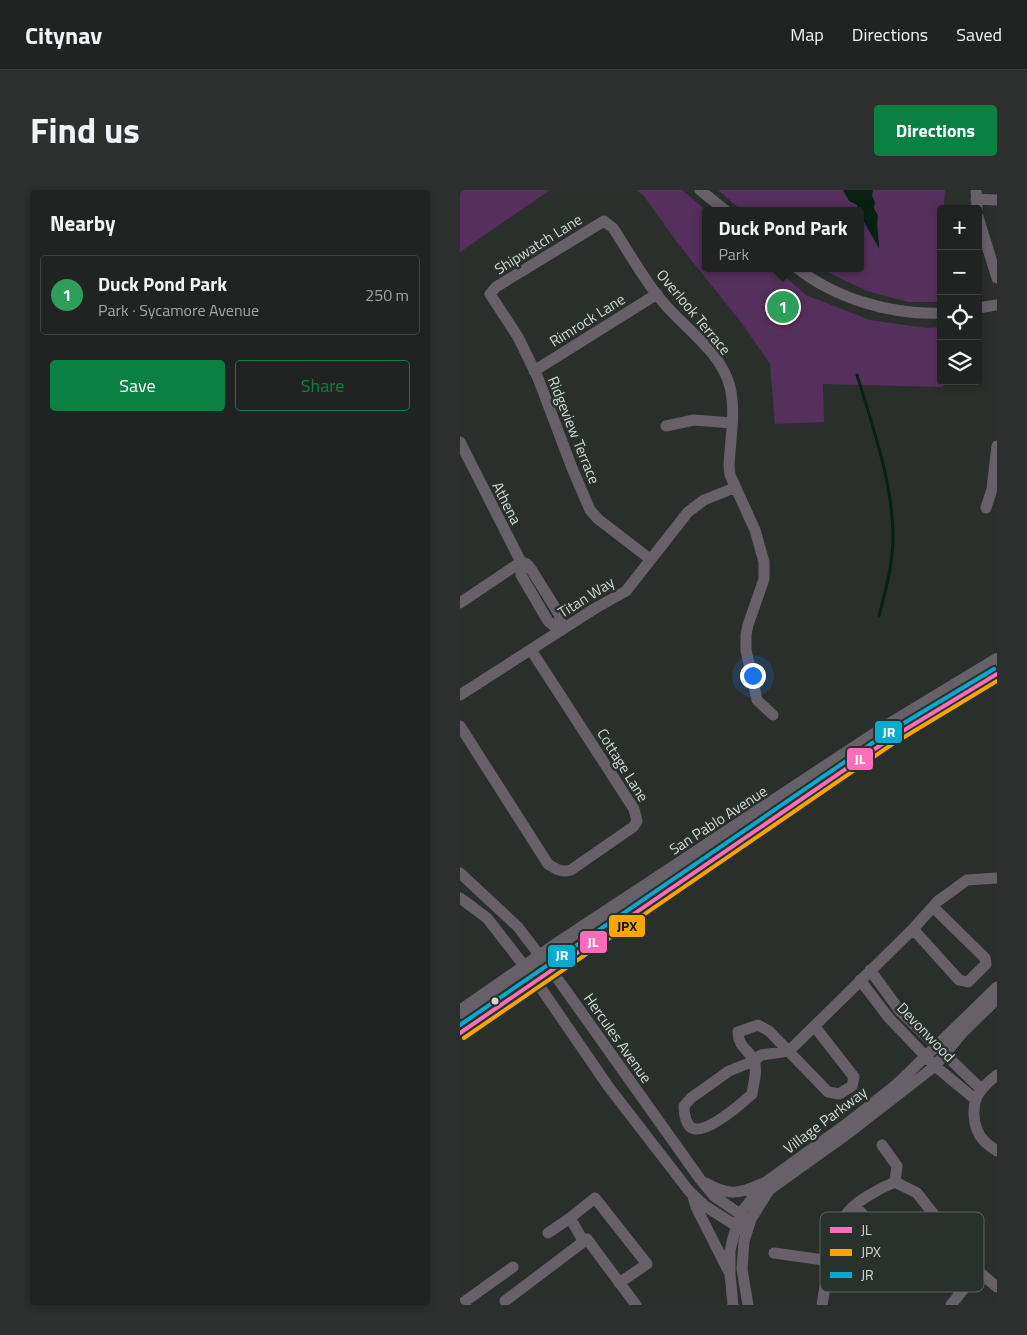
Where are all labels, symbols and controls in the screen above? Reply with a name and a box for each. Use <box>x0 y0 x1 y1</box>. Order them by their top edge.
text: Citynav <box>25 17 102 53</box>
text: Map <box>790 21 824 48</box>
text: Directions <box>852 21 928 48</box>
text: Saved <box>956 21 1002 48</box>
text: Find us <box>30 103 140 157</box>
button: Directions <box>874 105 997 156</box>
map controls <box>937 205 982 385</box>
button: + <box>937 205 982 250</box>
text: Nearby <box>50 207 115 239</box>
popup <box>702 207 864 272</box>
street label: Shipwatch Lane <box>490 208 586 280</box>
text: Duck Pond Park <box>718 213 848 242</box>
text: Park <box>718 242 749 266</box>
button: − <box>937 250 982 295</box>
street label: Overlook Terrace <box>651 264 737 360</box>
text: Duck Pond Park <box>98 269 227 298</box>
text: 1 <box>63 283 71 307</box>
text: 250 m <box>365 283 409 307</box>
street label: Rimrock Lane <box>545 288 629 352</box>
pin: 1 <box>767 288 799 326</box>
button: locate <box>937 295 982 340</box>
text: Park · Sycamore Avenue <box>98 298 259 322</box>
button: layers <box>937 340 982 385</box>
button: Save <box>50 360 225 411</box>
button: Share <box>235 360 410 411</box>
street label: Ridgeview Terrace <box>542 373 606 487</box>
street label: Athena <box>486 478 528 529</box>
street label: Titan Way <box>553 571 619 623</box>
your location <box>740 663 766 689</box>
line badge: JR <box>874 720 903 744</box>
text: JR <box>883 721 896 742</box>
street label: Cottage Lane <box>591 724 655 806</box>
line badge: JL <box>846 747 874 771</box>
text: JL <box>855 748 866 769</box>
street label: San Pablo Avenue <box>664 780 772 860</box>
line badge: JPX <box>608 914 646 938</box>
text: JPX <box>617 915 637 936</box>
line badge: JL <box>579 930 608 954</box>
text: JL <box>588 931 599 952</box>
line badge: JR <box>547 944 576 968</box>
text: JR <box>556 944 569 965</box>
street label: Hercules Avenue <box>578 988 658 1088</box>
unlabelled marker <box>490 996 500 1006</box>
street label: Devonwood <box>892 997 960 1067</box>
street label: Village Parkway <box>778 1081 872 1159</box>
legend <box>820 1212 984 1292</box>
text: JL <box>861 1219 872 1240</box>
text: JPX <box>861 1241 881 1262</box>
text: JR <box>861 1264 874 1285</box>

